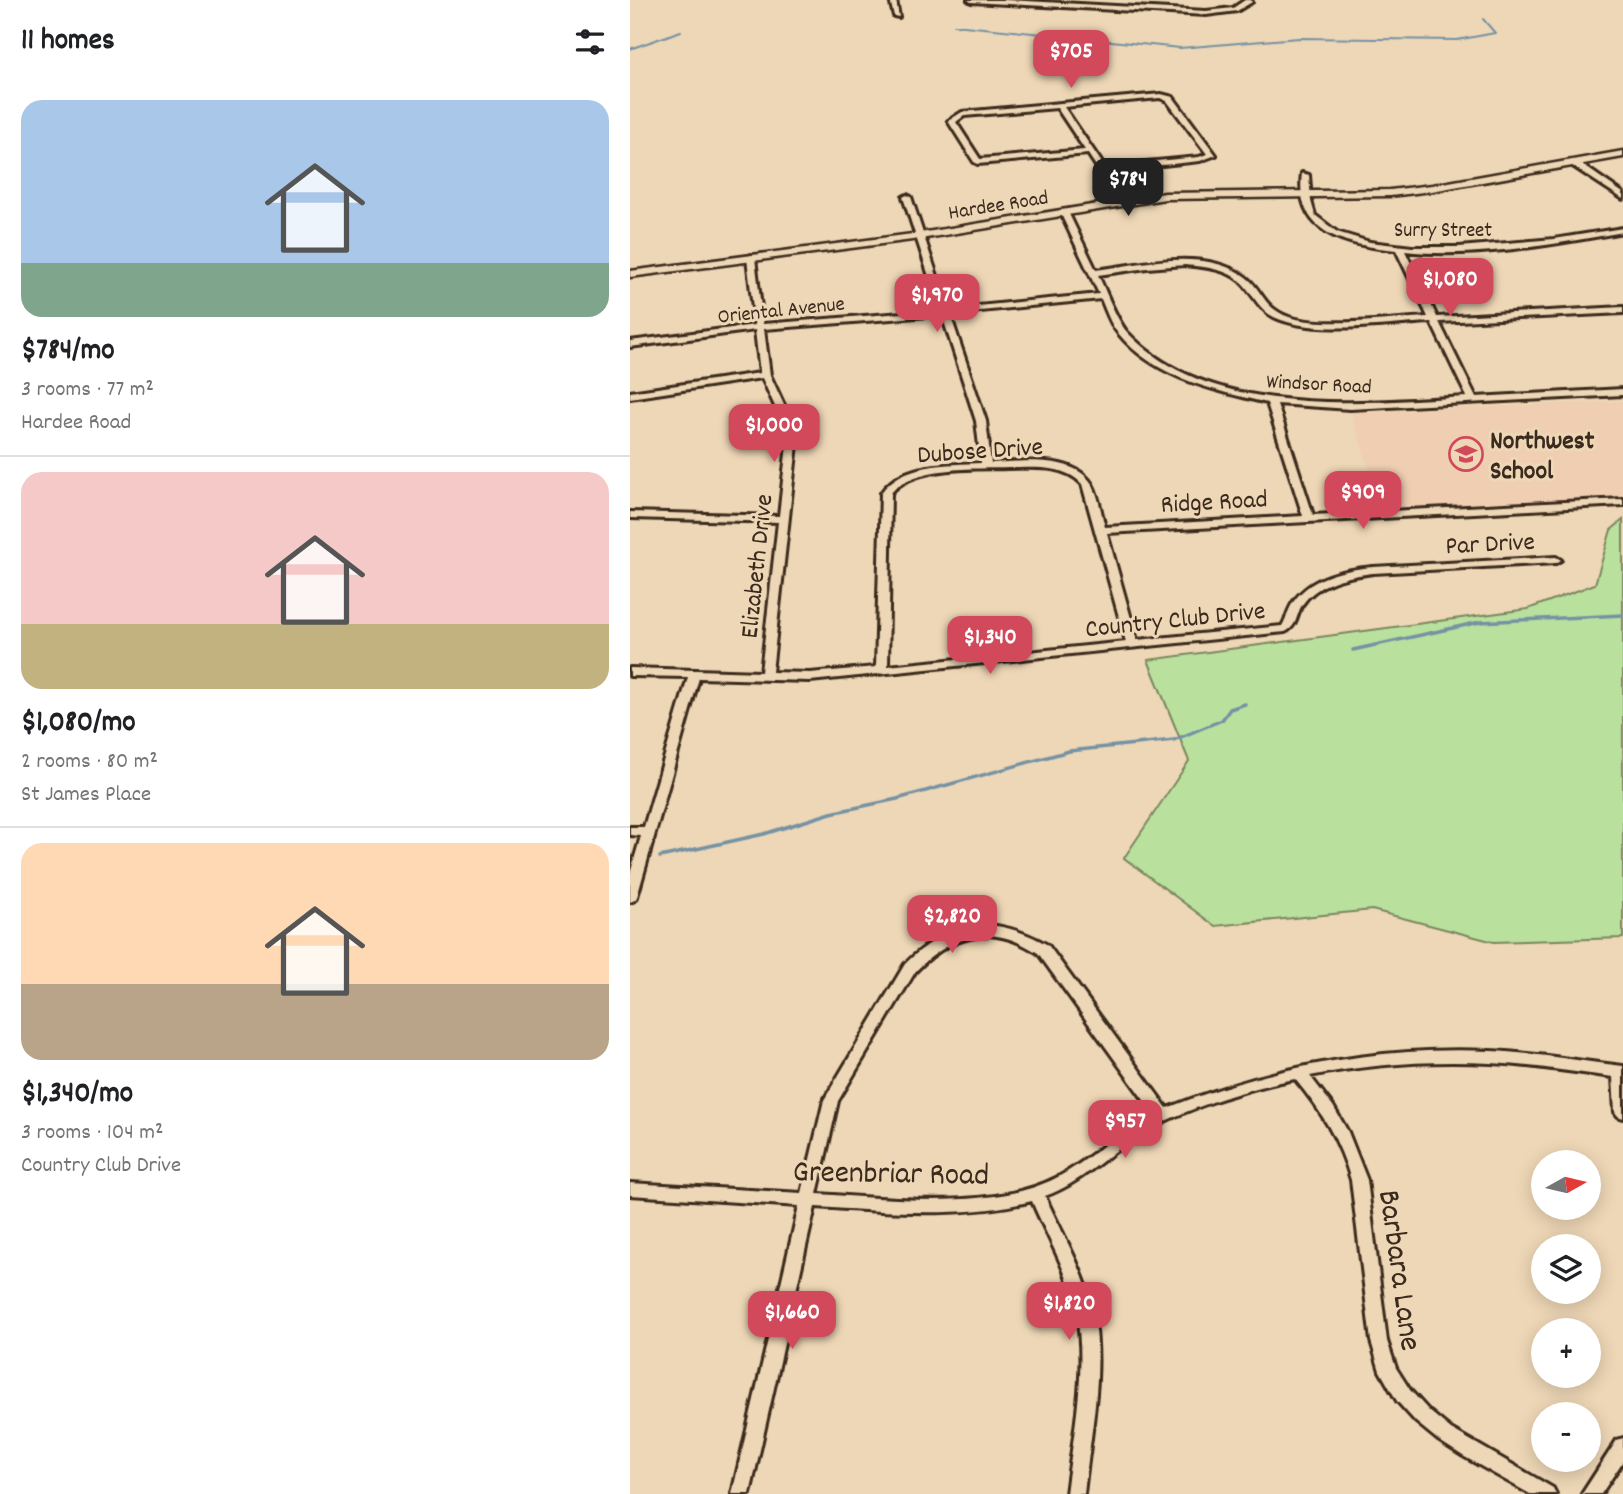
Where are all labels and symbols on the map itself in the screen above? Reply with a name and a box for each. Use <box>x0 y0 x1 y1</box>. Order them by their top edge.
pin: $705 <box>1030 31 1112 90</box>
pin: $784 <box>1087 158 1169 218</box>
street label: Hardee Road <box>946 184 1051 230</box>
street label: Surry Street <box>1394 217 1492 247</box>
pin: $1,080 <box>1393 258 1507 318</box>
pin: $1,970 <box>880 274 994 334</box>
street label: Oriental Avenue <box>716 290 846 334</box>
street label: Windsor Road <box>1265 368 1372 404</box>
pin: $1,000 <box>717 405 831 464</box>
place label: Northwest School <box>1490 424 1595 491</box>
street label: Dubose Drive <box>916 430 1044 475</box>
school or university icon: Northwest School <box>1447 435 1485 473</box>
pin: $909 <box>1322 472 1404 531</box>
street label: Ridge Road <box>1160 482 1269 525</box>
street label: Elizabeth Drive <box>732 492 784 640</box>
street label: Par Drive <box>1444 525 1536 566</box>
street label: Country Club Drive <box>1083 594 1267 649</box>
pin: $1,340 <box>933 616 1047 676</box>
pin: $2,820 <box>895 895 1009 955</box>
pin: $957 <box>1084 1100 1166 1160</box>
north arrow <box>1531 1150 1601 1220</box>
street label: Greenbriar Road <box>792 1151 990 1201</box>
street label: Barbara Lane <box>1363 1187 1431 1354</box>
pin: $1,820 <box>1012 1282 1126 1342</box>
pin: $1,660 <box>735 1292 849 1351</box>

